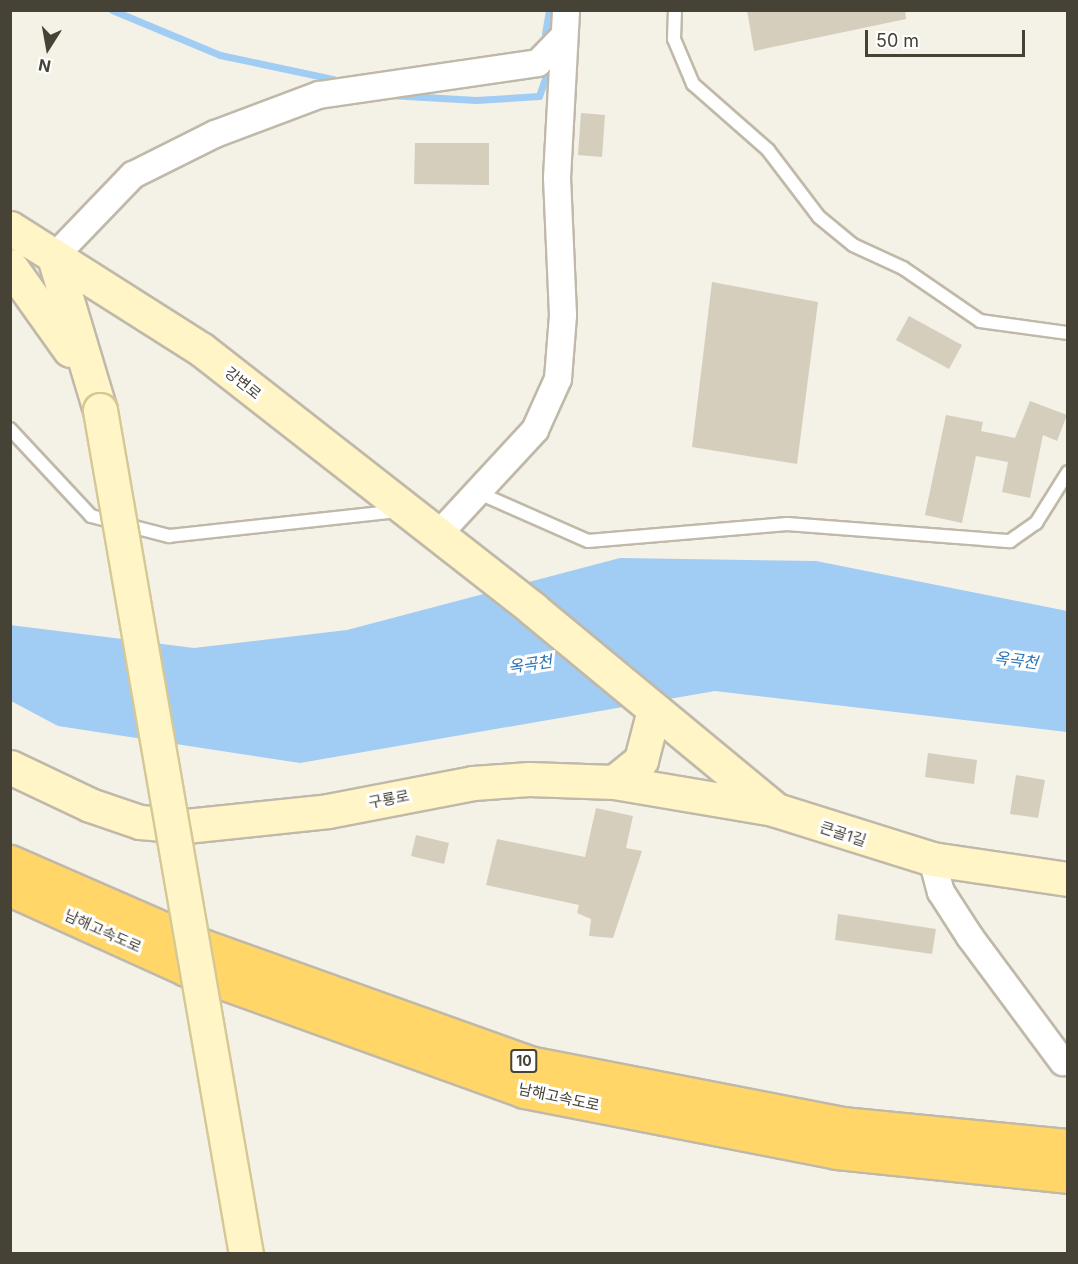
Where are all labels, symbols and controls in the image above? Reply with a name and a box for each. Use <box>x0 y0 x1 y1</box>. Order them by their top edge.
north arrow <box>18 18 78 78</box>
scale bar <box>868 18 1028 56</box>
text: 50 m <box>876 30 919 51</box>
text: N <box>37 55 52 77</box>
street label: 강변로 <box>221 363 265 403</box>
water label: 옥곡천 <box>993 648 1039 672</box>
water label: 옥곡천 <box>507 651 553 677</box>
street label: 구룡로 <box>367 786 411 812</box>
street label: 큰골1길 <box>818 818 868 850</box>
street label: 남해고속도로 <box>62 906 144 956</box>
road number: 10 <box>509 1050 539 1072</box>
street label: 남해고속도로 <box>517 1080 601 1114</box>

